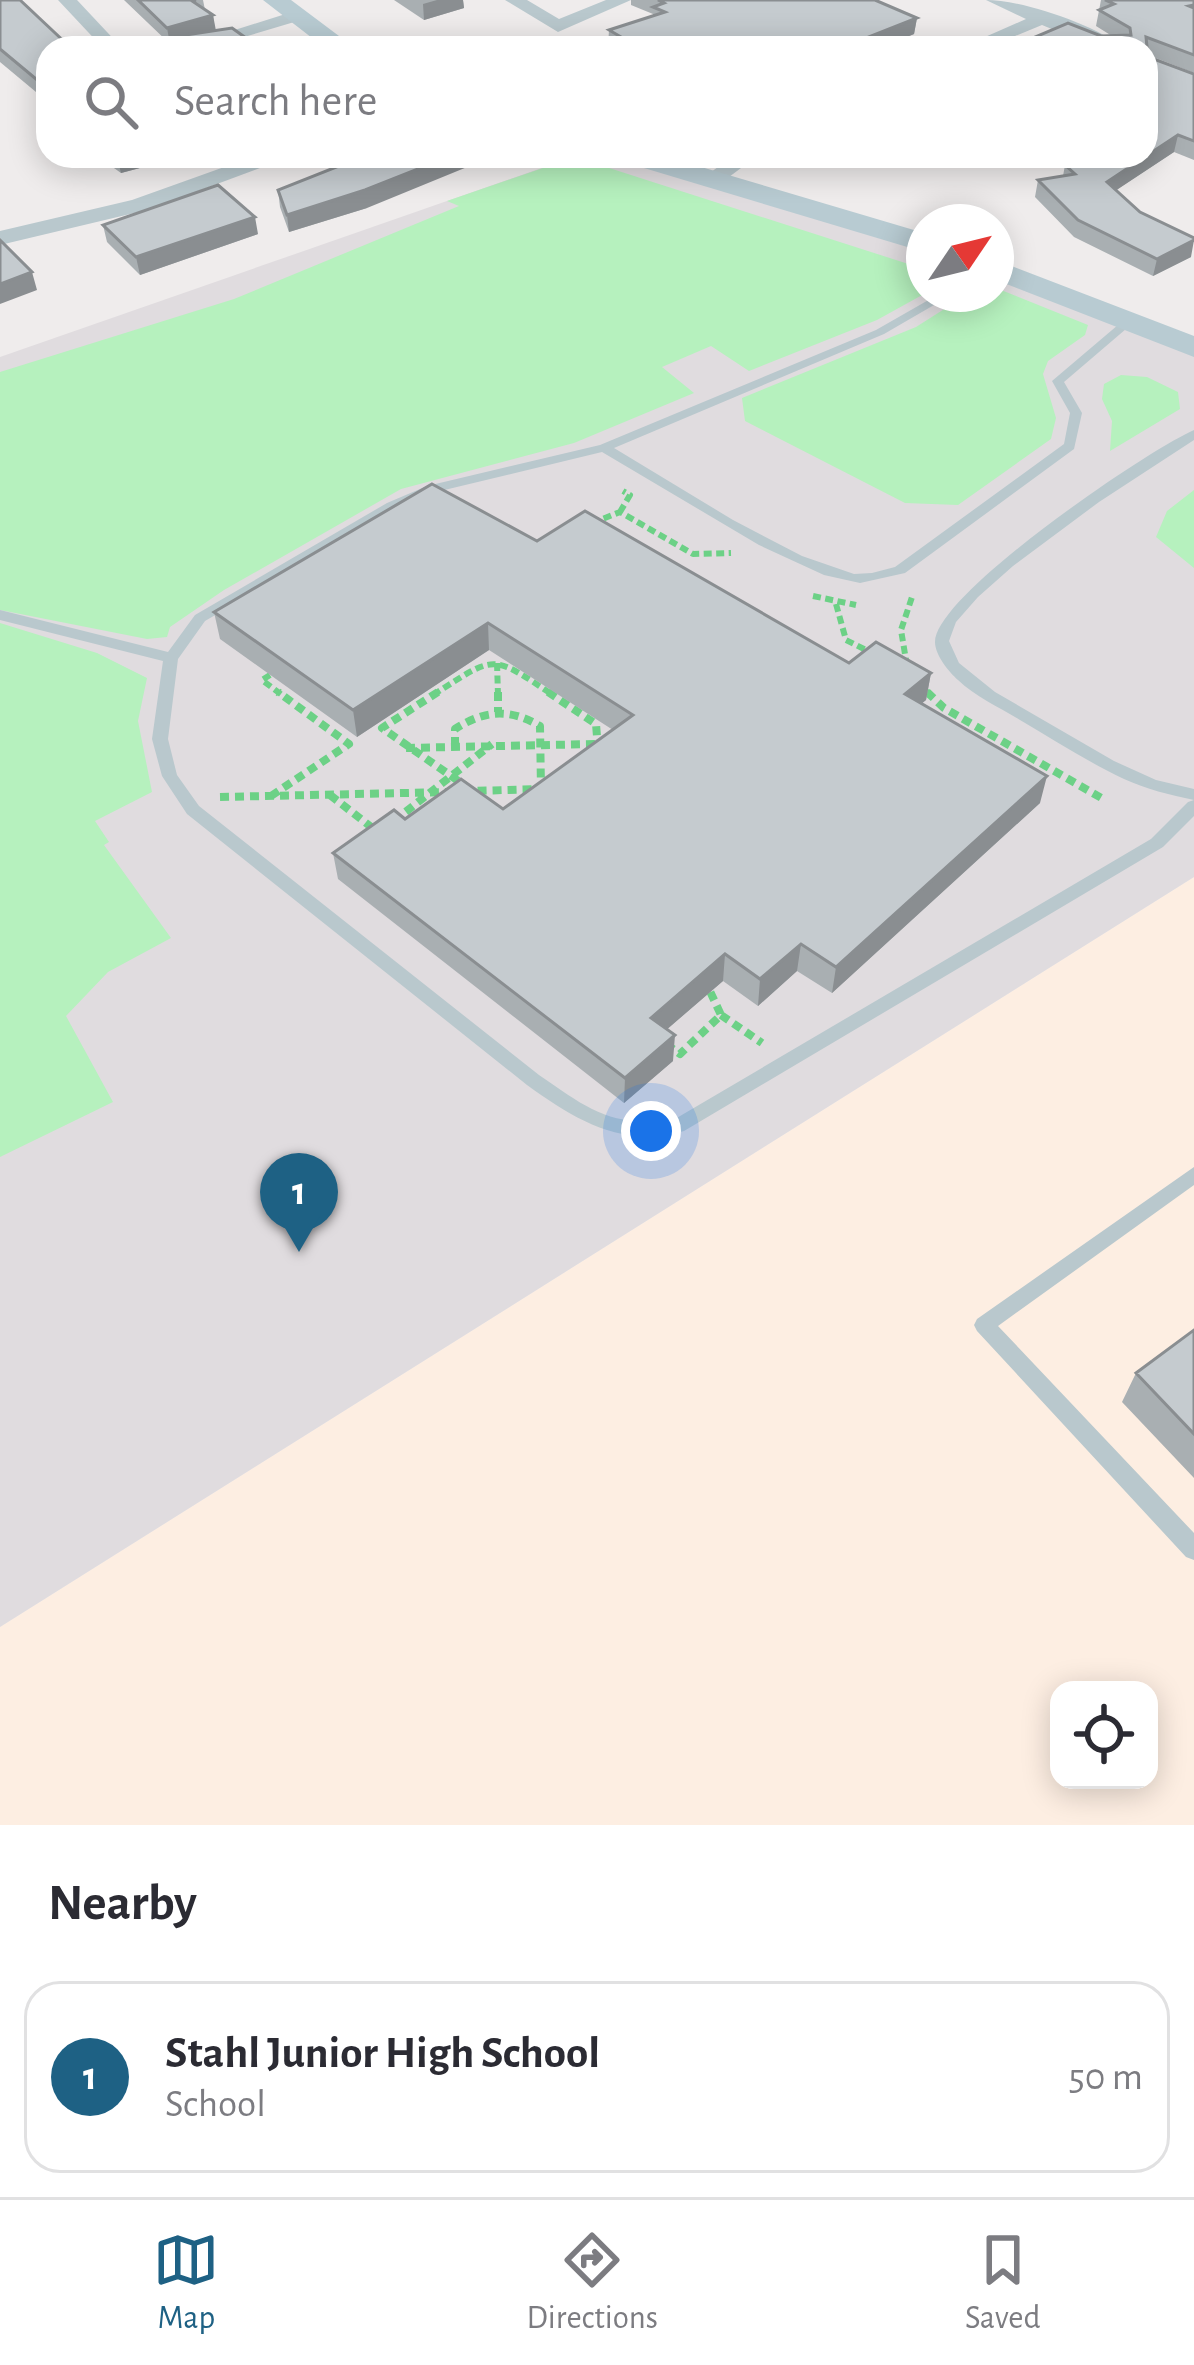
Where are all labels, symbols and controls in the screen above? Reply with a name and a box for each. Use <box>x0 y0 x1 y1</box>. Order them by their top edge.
search box <box>36 36 1158 168</box>
icon: search <box>78 69 144 135</box>
text: Search here <box>174 79 377 124</box>
north arrow <box>906 204 1014 312</box>
your location <box>621 1101 681 1161</box>
pin: 1 <box>260 1153 338 1252</box>
map controls <box>1050 1681 1158 1789</box>
button: locate <box>1050 1681 1158 1789</box>
text: Nearby <box>48 1878 197 1929</box>
text: Stahl Junior High School <box>165 2031 600 2076</box>
text: 1 <box>83 2058 97 2097</box>
text: 50 m <box>1068 2058 1143 2097</box>
text: School <box>165 2085 266 2124</box>
tab: Map <box>153 2227 219 2339</box>
tab: Directions <box>526 2227 658 2339</box>
tab: Saved <box>965 2227 1040 2339</box>

